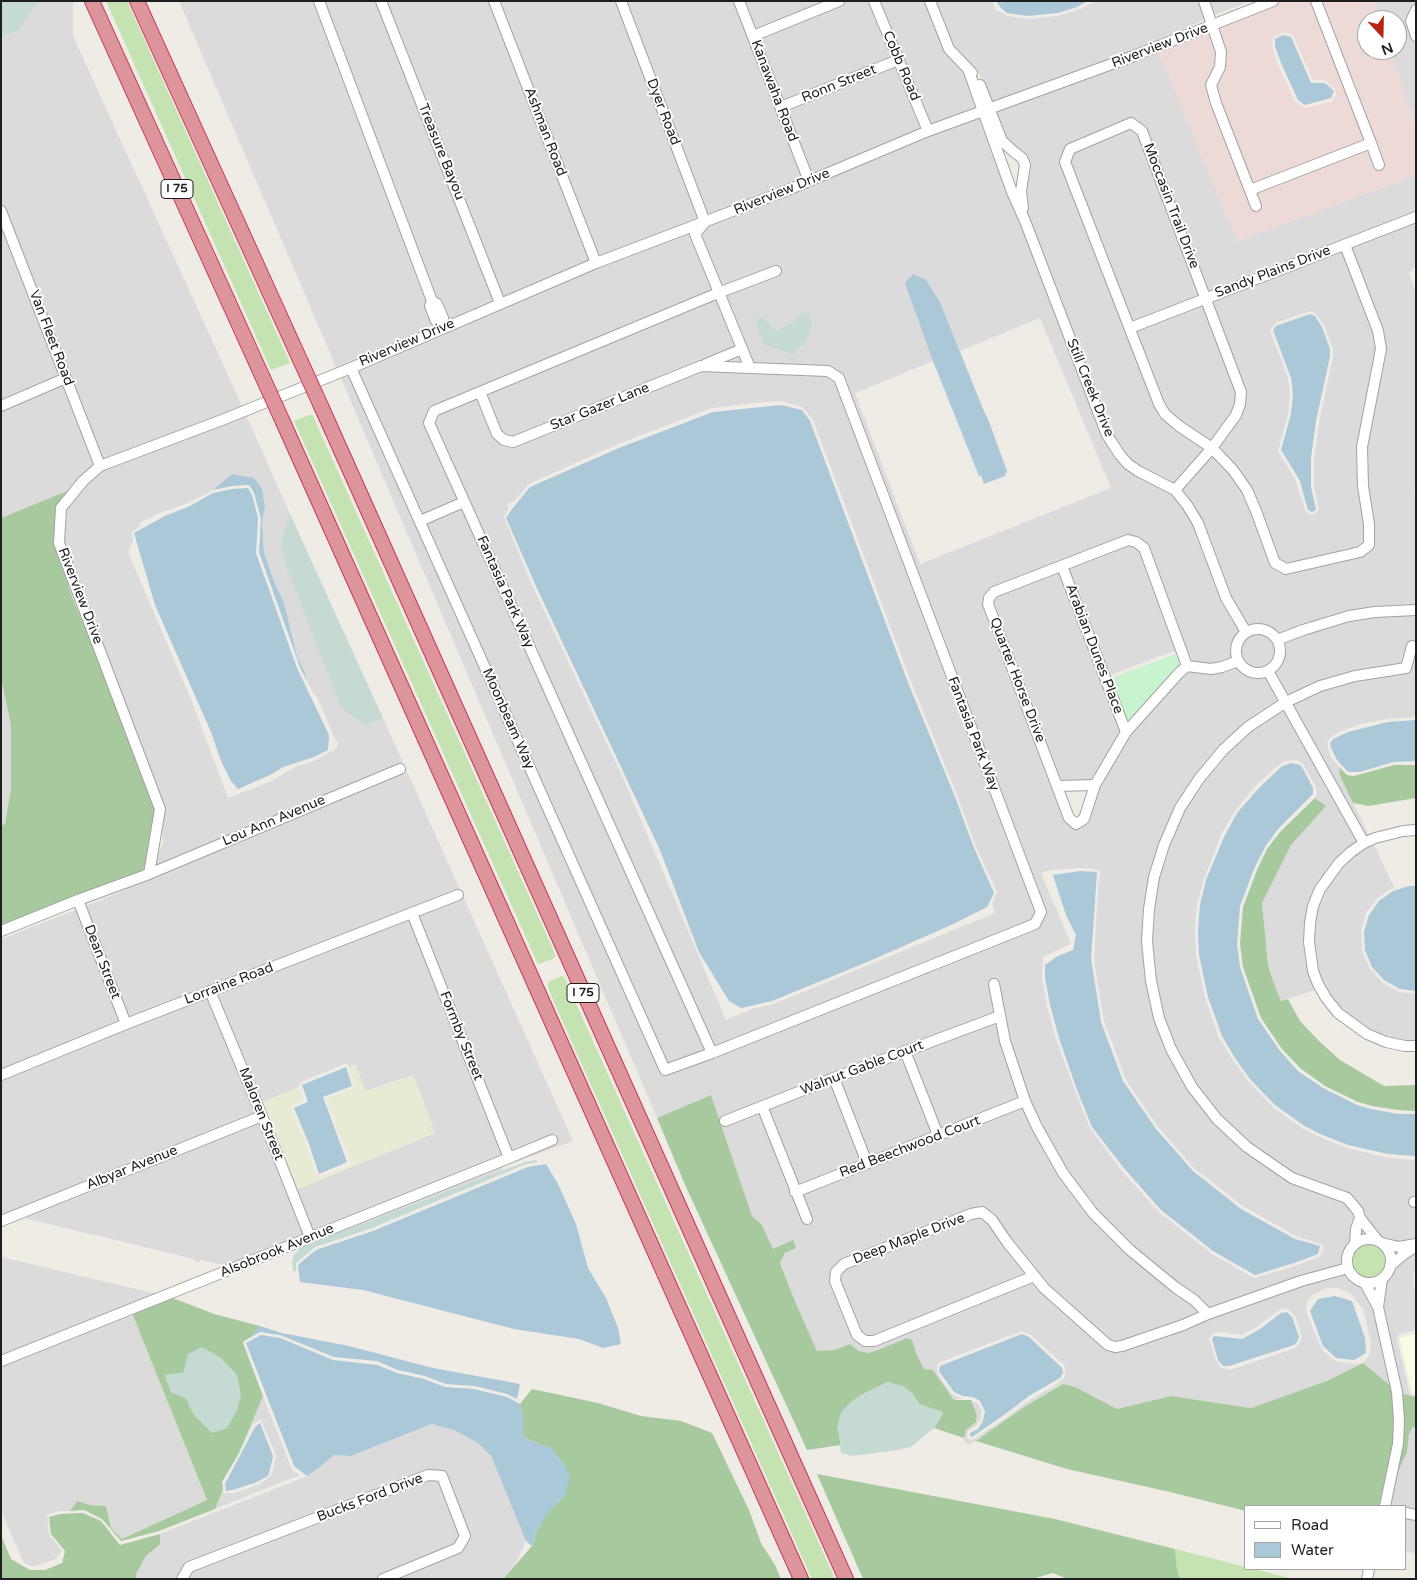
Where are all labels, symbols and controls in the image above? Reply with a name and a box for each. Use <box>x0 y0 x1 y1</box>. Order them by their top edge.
north arrow <box>1357 10 1407 60</box>
street label: Riverview Drive <box>1109 20 1211 72</box>
street label: Cobb Road <box>879 28 923 104</box>
street label: Kanawaha Road <box>747 38 801 144</box>
text: N <box>1379 39 1395 58</box>
street label: Ronn Street <box>799 61 879 107</box>
street label: Dyer Road <box>643 76 683 148</box>
street label: Ashman Road <box>520 85 570 179</box>
street label: Treasure Bayou <box>414 101 468 203</box>
street label: Moccasin Trail Drive <box>1139 141 1203 271</box>
street label: Riverview Drive <box>732 165 832 219</box>
road number: I 75 <box>161 180 193 198</box>
street label: Sandy Plains Drive <box>1213 242 1333 302</box>
street label: Van Fleet Road <box>25 288 77 388</box>
street label: Riverview Drive <box>357 315 457 371</box>
street label: Still Creek Drive <box>1063 337 1117 439</box>
street label: Star Gazer Lane <box>548 379 652 435</box>
street label: Fantasia Park Way <box>473 533 537 651</box>
street label: Riverview Drive <box>54 545 106 647</box>
street label: Arabian Dunes Place <box>1061 582 1127 716</box>
street label: Quarter Horse Drive <box>985 615 1049 745</box>
street label: Moonbeam Way <box>478 666 538 772</box>
street label: Fantasia Park Way <box>943 675 1003 793</box>
street label: Lou Ann Avenue <box>220 792 328 850</box>
street label: Dean Street <box>80 922 124 1002</box>
street label: Lorraine Road <box>182 959 276 1009</box>
road number: I 75 <box>567 984 599 1002</box>
street label: Formby Street <box>435 989 487 1083</box>
street label: Walnut Gable Court <box>798 1037 926 1099</box>
street label: Maloren Street <box>235 1065 287 1163</box>
street label: Red Beechwood Court <box>837 1112 983 1182</box>
street label: Albyar Avenue <box>84 1142 180 1194</box>
street label: Deep Maple Drive <box>851 1210 967 1268</box>
street label: Alsobrook Avenue <box>218 1220 336 1282</box>
street label: Bucks Ford Drive <box>315 1470 425 1526</box>
legend <box>1244 1505 1407 1570</box>
text: Road <box>1291 1516 1329 1534</box>
text: Water <box>1291 1541 1334 1559</box>

